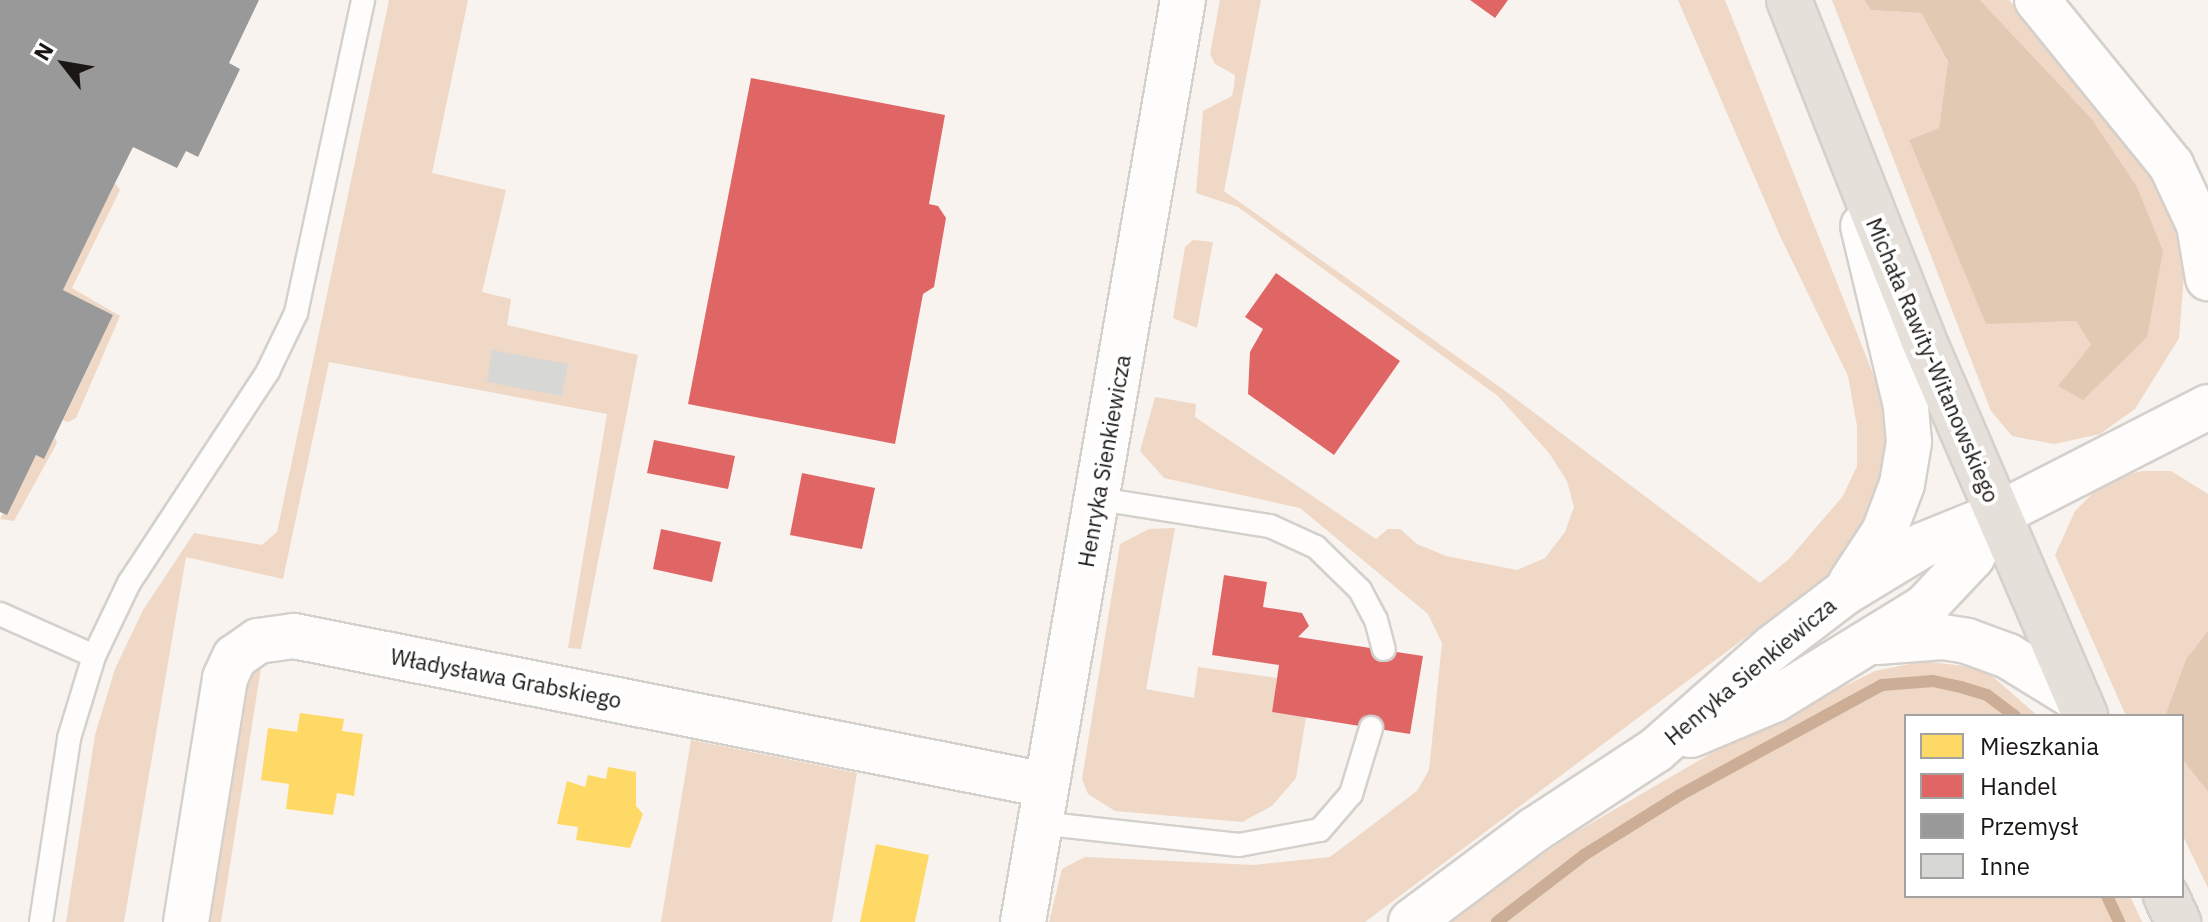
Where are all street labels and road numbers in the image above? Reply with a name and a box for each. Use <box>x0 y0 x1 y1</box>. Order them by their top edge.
street label: Michała Rawity-Witanowskiego <box>1861 214 2005 506</box>
street label: Henryka Sienkiewicza <box>1072 353 1136 569</box>
street label: Henryka Sienkiewicza <box>1659 592 1841 750</box>
street label: Władysława Grabskiego <box>388 643 624 713</box>

